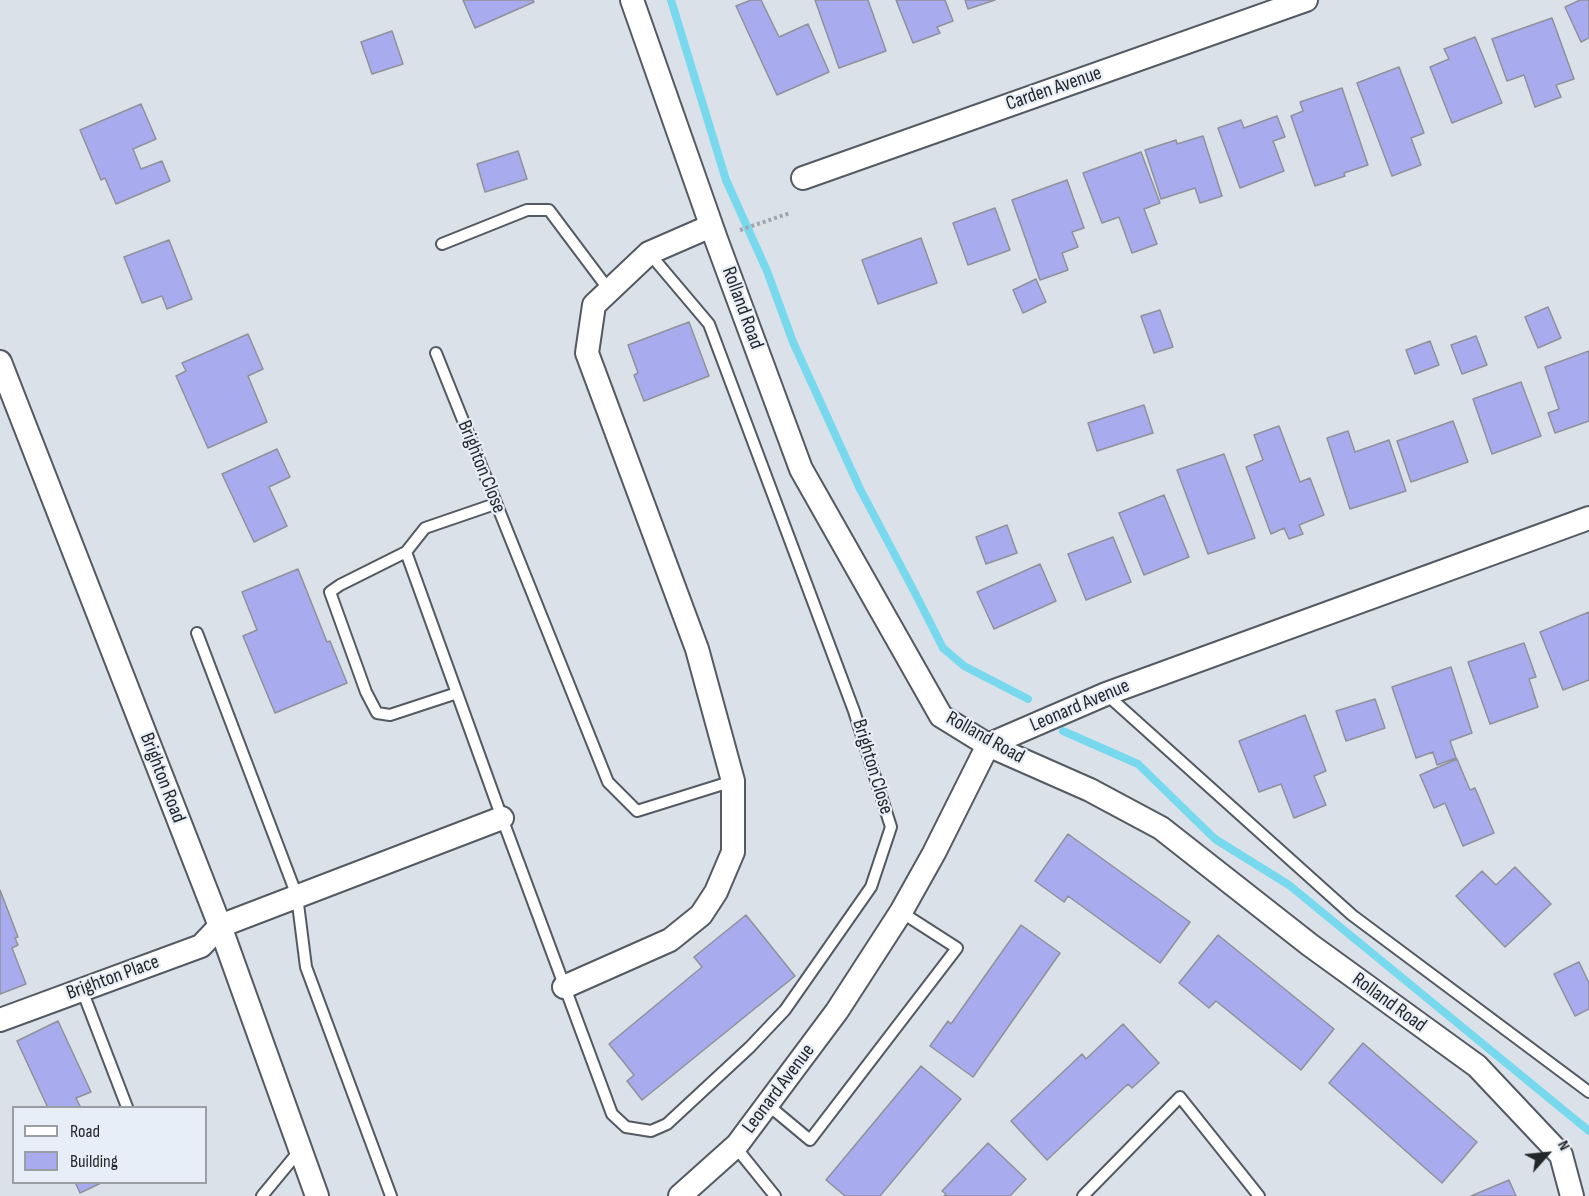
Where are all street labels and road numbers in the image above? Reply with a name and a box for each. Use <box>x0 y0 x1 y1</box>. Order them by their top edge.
street label: Carden Avenue <box>1003 61 1105 117</box>
street label: Rolland Road <box>716 264 768 352</box>
street label: Brighton Close <box>452 417 510 517</box>
street label: Leonard Avenue <box>1027 674 1133 738</box>
street label: Rolland Road <box>942 707 1028 769</box>
street label: Brighton Close <box>846 717 898 817</box>
street label: Brighton Road <box>134 730 190 826</box>
street label: Brighton Place <box>63 950 163 1006</box>
street label: Rolland Road <box>1347 968 1431 1038</box>
street label: Leonard Avenue <box>738 1040 820 1138</box>

